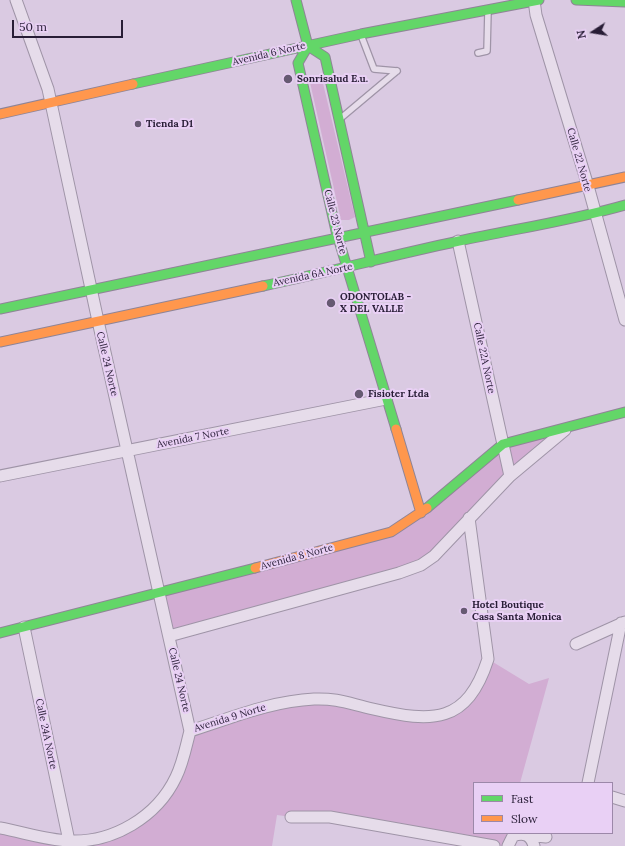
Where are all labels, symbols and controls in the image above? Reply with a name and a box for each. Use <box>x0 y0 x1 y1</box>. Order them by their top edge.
scale bar <box>14 12 125 38</box>
north arrow <box>573 12 613 52</box>
text: 50 m <box>19 19 47 34</box>
text: N <box>574 29 589 40</box>
street label: Avenida 6 Norte <box>231 40 307 68</box>
marker: Sonrisalud E.u. <box>282 73 294 85</box>
place label: Sonrisalud E.u. <box>297 73 368 85</box>
place label: Tienda D1 <box>146 118 193 130</box>
marker: Tienda D1 <box>133 119 143 129</box>
street label: Calle 22 Norte <box>564 127 594 193</box>
street label: Calle 23 Norte <box>321 188 349 256</box>
street label: Avenida 6A Norte <box>272 261 354 289</box>
place label: ODONTOLAB - X DEL VALLE <box>340 291 411 314</box>
marker: ODONTOLAB - X DEL VALLE <box>325 297 337 309</box>
street label: Calle 22A Norte <box>471 321 497 395</box>
street label: Calle 24 Norte <box>94 331 120 397</box>
marker: Fisioter Ltda <box>353 388 365 400</box>
place label: Fisioter Ltda <box>368 388 429 400</box>
street label: Avenida 7 Norte <box>156 425 230 451</box>
street label: Avenida 8 Norte <box>259 542 335 572</box>
place label: Hotel Boutique Casa Santa Monica <box>472 599 562 622</box>
marker: Hotel Boutique Casa Santa Monica <box>459 606 469 616</box>
street label: Calle 24 Norte <box>166 647 192 713</box>
street label: Calle 24A Norte <box>33 697 59 771</box>
street label: Avenida 9 Norte <box>193 701 267 735</box>
legend <box>473 782 613 834</box>
text: Fast <box>511 791 534 806</box>
text: Slow <box>511 811 538 826</box>

